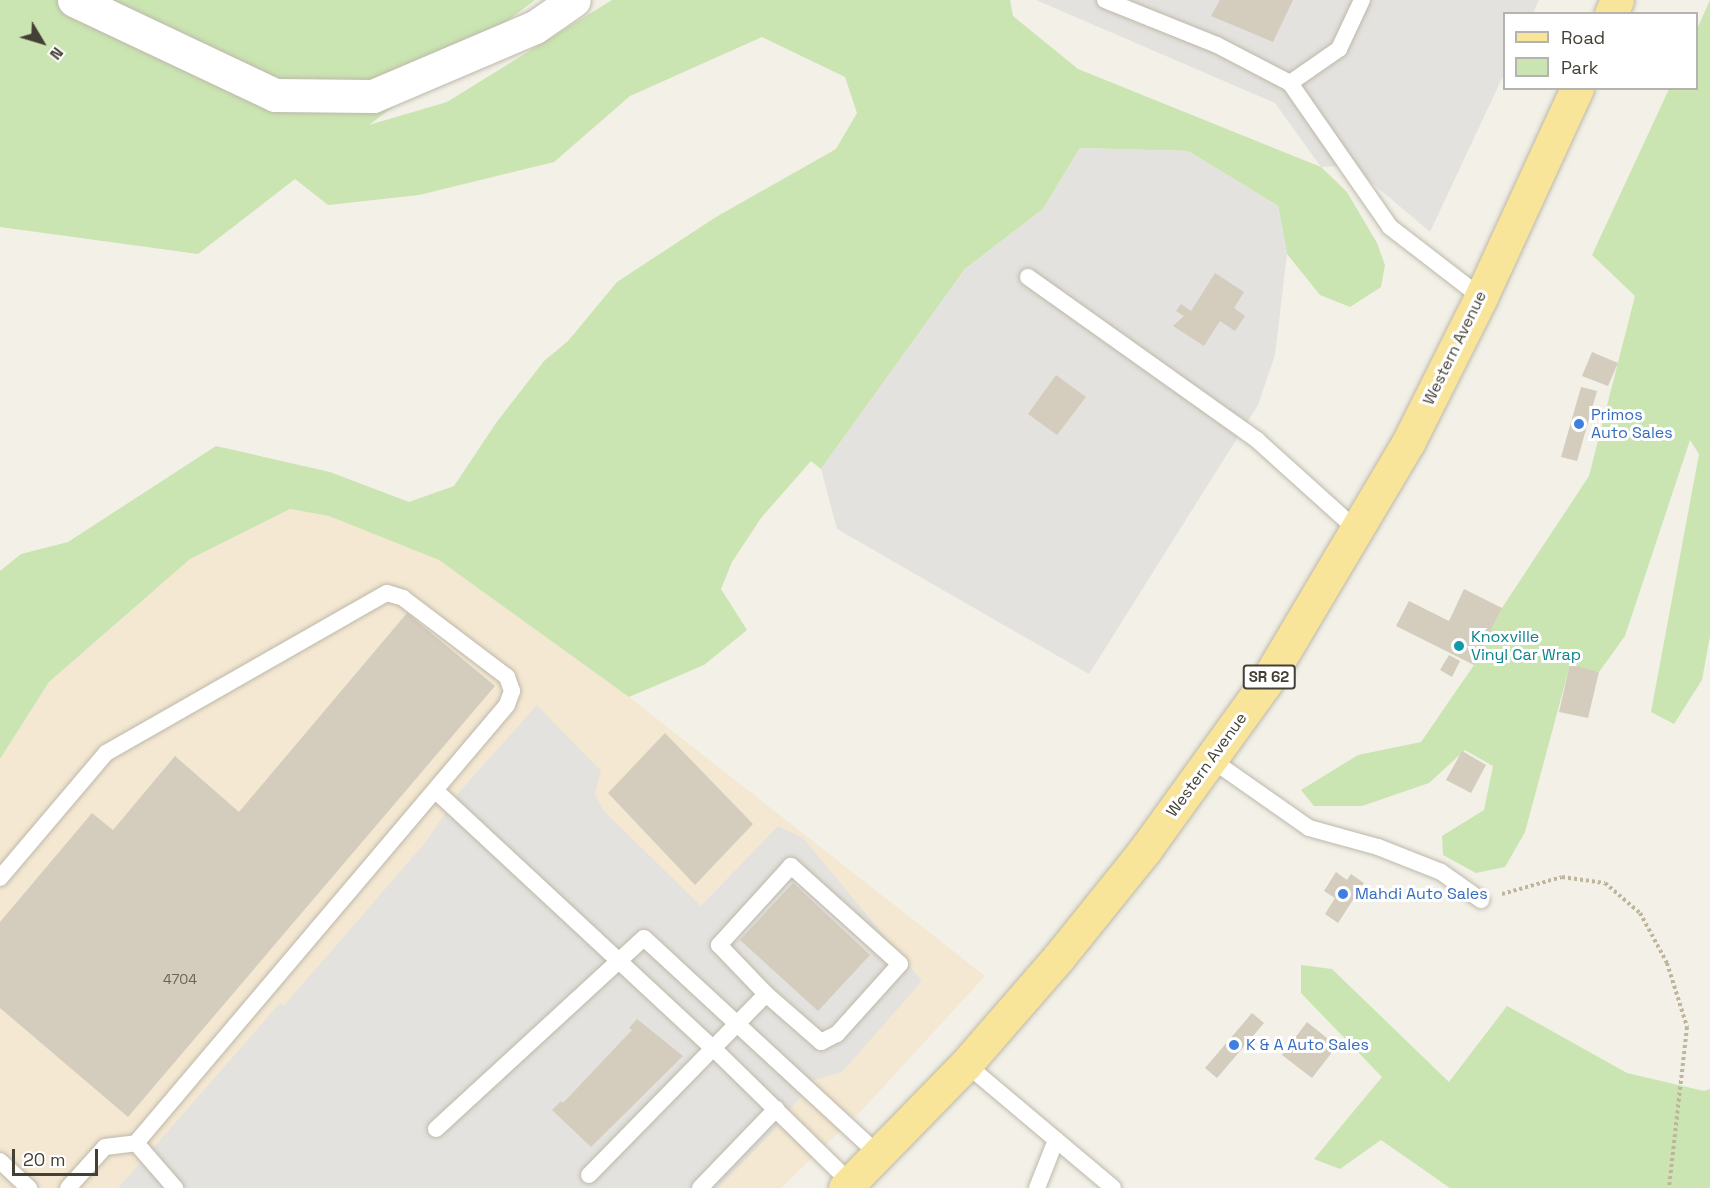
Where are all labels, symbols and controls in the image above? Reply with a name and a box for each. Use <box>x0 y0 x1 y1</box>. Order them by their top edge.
north arrow <box>12 12 72 72</box>
legend <box>1503 12 1698 90</box>
text: Road <box>1561 26 1605 49</box>
text: N <box>45 43 68 64</box>
text: Park <box>1561 56 1598 79</box>
street label: Western Avenue <box>1419 288 1491 408</box>
place label: Primos Auto Sales <box>1591 405 1673 443</box>
marker: Primos Auto Sales <box>1572 417 1586 431</box>
place label: Knoxville Vinyl Car Wrap <box>1471 627 1581 665</box>
marker: Knoxville Vinyl Car Wrap <box>1452 639 1466 653</box>
road number: SR 62 <box>1242 665 1296 689</box>
street label: Western Avenue <box>1163 709 1251 821</box>
place label: Mahdi Auto Sales <box>1355 884 1488 904</box>
marker: Mahdi Auto Sales <box>1336 887 1350 901</box>
house number: 4704 <box>163 971 197 987</box>
place label: K & A Auto Sales <box>1246 1035 1370 1055</box>
marker: K & A Auto Sales <box>1227 1038 1241 1052</box>
scale bar <box>15 1137 100 1175</box>
text: 20 m <box>23 1148 66 1171</box>

